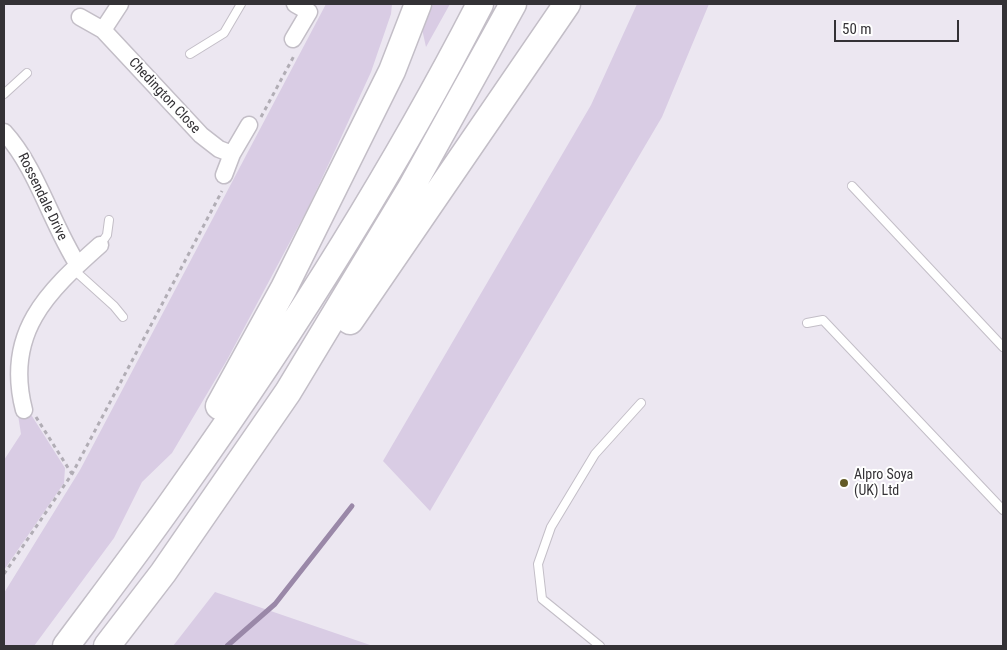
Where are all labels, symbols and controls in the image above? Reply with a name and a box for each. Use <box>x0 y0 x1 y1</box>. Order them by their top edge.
scale bar <box>837 10 962 42</box>
text: 50 m <box>842 20 872 38</box>
street label: Chedington Close <box>125 55 203 137</box>
street label: Rossendale Drive <box>14 151 70 243</box>
place label: Alpro Soya (UK) Ltd <box>854 467 913 500</box>
marker: Alpro Soya (UK) Ltd <box>838 477 850 489</box>

